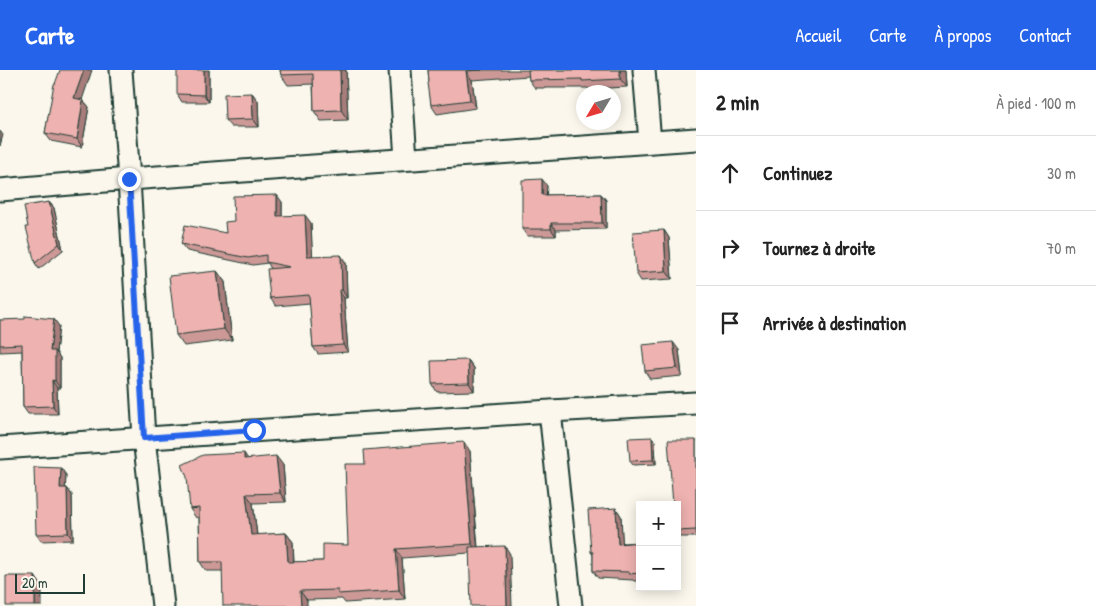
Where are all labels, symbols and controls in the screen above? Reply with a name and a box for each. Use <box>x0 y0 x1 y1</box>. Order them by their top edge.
text: Carte <box>25 19 75 51</box>
text: Accueil <box>795 23 841 48</box>
text: Carte <box>869 23 907 48</box>
text: À propos <box>935 23 991 48</box>
text: Contact <box>1019 23 1071 48</box>
north arrow <box>576 85 621 130</box>
text: 2 min <box>716 88 759 117</box>
text: À pied · 100 m <box>996 92 1076 114</box>
icon: ahead <box>716 159 744 187</box>
text: Continuez <box>763 160 832 186</box>
text: 30 m <box>1047 162 1076 184</box>
route end <box>118 168 141 191</box>
icon: right <box>716 234 744 262</box>
text: Tournez à droite <box>763 235 876 261</box>
text: 70 m <box>1046 237 1076 259</box>
icon: arrive <box>716 309 744 337</box>
text: Arrivée à destination <box>763 310 906 336</box>
route start <box>243 419 266 442</box>
map controls <box>636 501 681 591</box>
button: + <box>636 501 681 546</box>
button: − <box>636 546 681 591</box>
scale bar <box>15 571 85 594</box>
text: 20 m <box>22 573 48 592</box>

